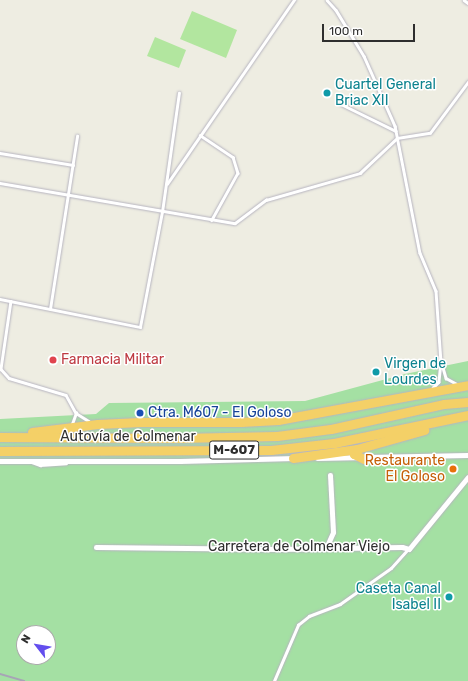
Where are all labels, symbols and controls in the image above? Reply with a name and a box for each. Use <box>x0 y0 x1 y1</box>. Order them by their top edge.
scale bar <box>324 16 417 42</box>
text: 100 m <box>329 24 363 38</box>
place label: Cuartel General Briac XII <box>335 77 436 110</box>
marker: Cuartel General Briac XII <box>322 88 332 98</box>
place label: Farmacia Militar <box>61 352 164 368</box>
marker: Farmacia Militar <box>48 355 58 365</box>
place label: Virgen de Lourdes <box>384 356 446 388</box>
marker: Virgen de Lourdes <box>371 367 381 377</box>
place label: Ctra. M607 - El Goloso <box>148 405 291 421</box>
marker: Ctra. M607 - El Goloso <box>135 408 145 418</box>
street label: Autovía de Colmenar <box>60 429 196 445</box>
road number: M-607 <box>209 439 259 461</box>
place label: Restaurante El Goloso <box>365 453 445 486</box>
marker: Restaurante El Goloso <box>448 464 458 474</box>
street label: Carretera de Colmenar Viejo <box>208 539 390 555</box>
place label: Caseta Canal Isabel II <box>356 581 441 614</box>
marker: Caseta Canal Isabel II <box>444 592 454 602</box>
north arrow <box>16 625 56 665</box>
text: N <box>19 632 34 646</box>

